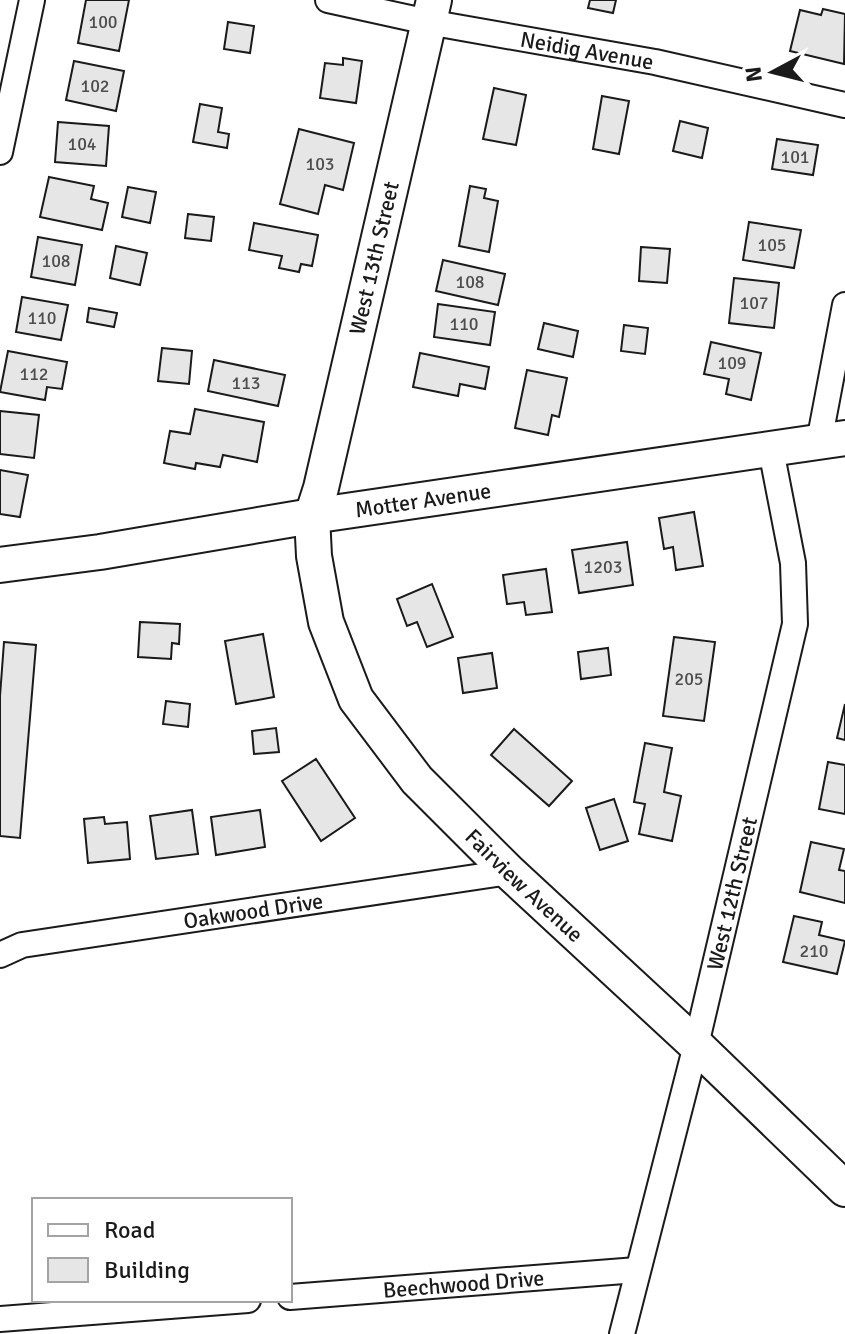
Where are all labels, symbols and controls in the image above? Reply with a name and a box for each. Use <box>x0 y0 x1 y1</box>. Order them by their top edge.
house number: 100 <box>88 11 118 33</box>
street label: Neidig Avenue <box>518 25 656 75</box>
north arrow <box>733 32 813 112</box>
text: N <box>739 65 768 84</box>
house number: 102 <box>80 75 110 97</box>
house number: 104 <box>67 133 97 155</box>
house number: 101 <box>780 146 810 168</box>
house number: 103 <box>305 153 335 175</box>
street label: West 13th Street <box>343 178 405 337</box>
house number: 105 <box>757 234 787 256</box>
house number: 108 <box>41 250 71 272</box>
house number: 108 <box>455 271 485 293</box>
house number: 107 <box>739 292 769 314</box>
house number: 110 <box>27 307 57 329</box>
house number: 110 <box>449 313 479 335</box>
house number: 109 <box>717 352 747 374</box>
house number: 112 <box>19 363 49 385</box>
house number: 113 <box>231 372 261 394</box>
street label: Motter Avenue <box>353 476 493 523</box>
house number: 1203 <box>584 556 622 578</box>
house number: 205 <box>674 668 704 690</box>
street label: West 12th Street <box>701 814 763 973</box>
street label: Fairview Avenue <box>460 823 589 948</box>
street label: Oakwood Drive <box>182 887 325 934</box>
house number: 210 <box>799 940 829 962</box>
legend <box>32 1198 292 1302</box>
text: Road <box>104 1215 155 1245</box>
text: Building <box>104 1255 190 1285</box>
street label: Beechwood Drive <box>382 1264 545 1303</box>

